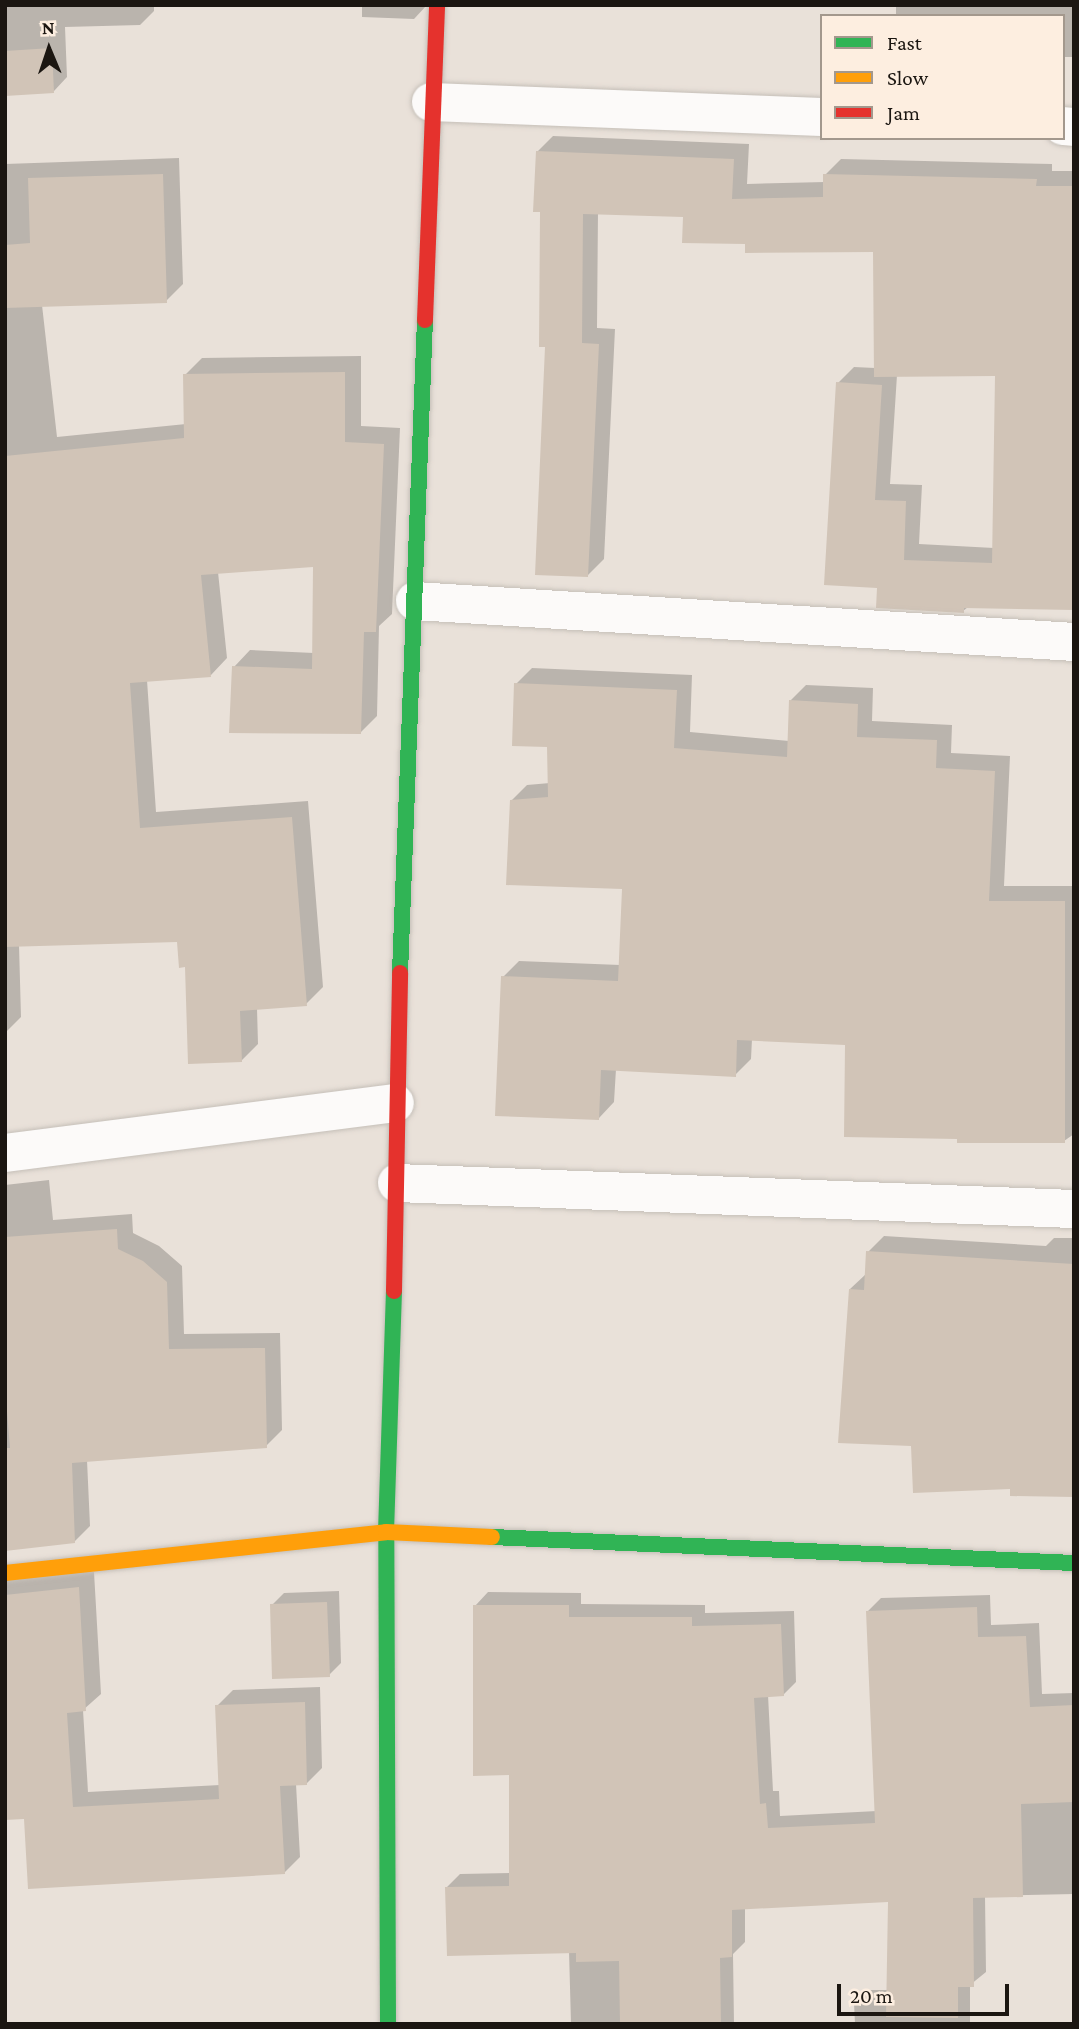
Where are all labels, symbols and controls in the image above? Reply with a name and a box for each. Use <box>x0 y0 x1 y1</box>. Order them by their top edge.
north arrow <box>14 14 84 84</box>
legend <box>820 14 1065 140</box>
text: N <box>41 17 55 38</box>
text: Fast <box>887 31 922 55</box>
text: Slow <box>887 66 928 90</box>
text: Jam <box>887 101 920 125</box>
scale bar <box>841 1969 1012 2013</box>
text: 20 m <box>850 1984 893 2008</box>

